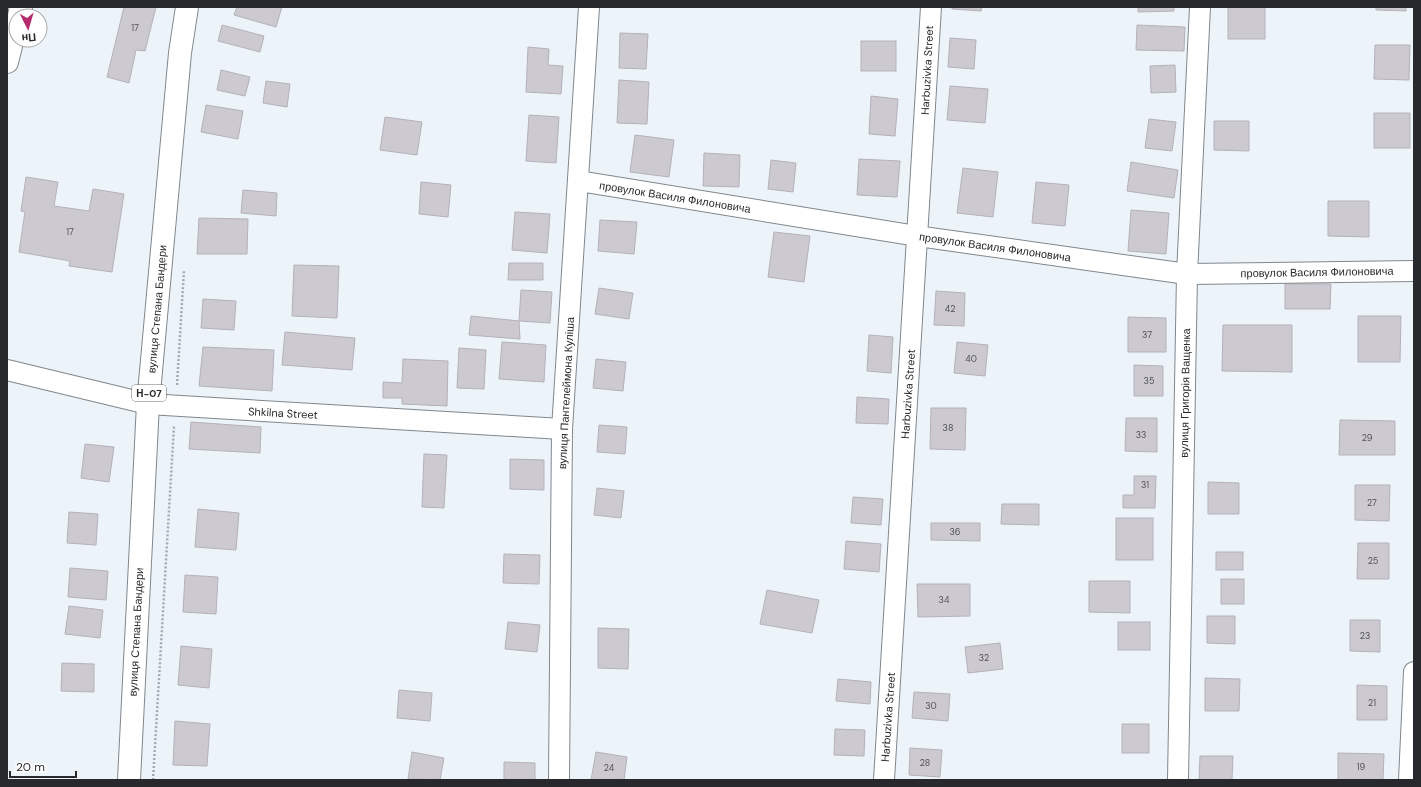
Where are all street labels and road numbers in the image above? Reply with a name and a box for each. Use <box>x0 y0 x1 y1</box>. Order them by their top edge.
street label: Harbuzivka Street <box>918 25 936 115</box>
street label: провулок Василя Филоновича <box>598 178 753 216</box>
street label: провулок Василя Филоновича <box>918 229 1073 265</box>
street label: вулиця Степана Бандери <box>144 244 170 374</box>
street label: провулок Василя Филоновича <box>1240 264 1395 280</box>
street label: вулиця Пантелеймона Куліша <box>555 316 577 469</box>
street label: вулиця Григорія Ващенка <box>1177 327 1193 458</box>
street label: Harbuzivka Street <box>898 349 918 439</box>
road number: Н-07 <box>132 385 166 401</box>
street label: Shkilna Street <box>248 404 318 422</box>
street label: вулиця Степана Бандери <box>126 567 146 697</box>
street label: Harbuzivka Street <box>878 672 898 762</box>

